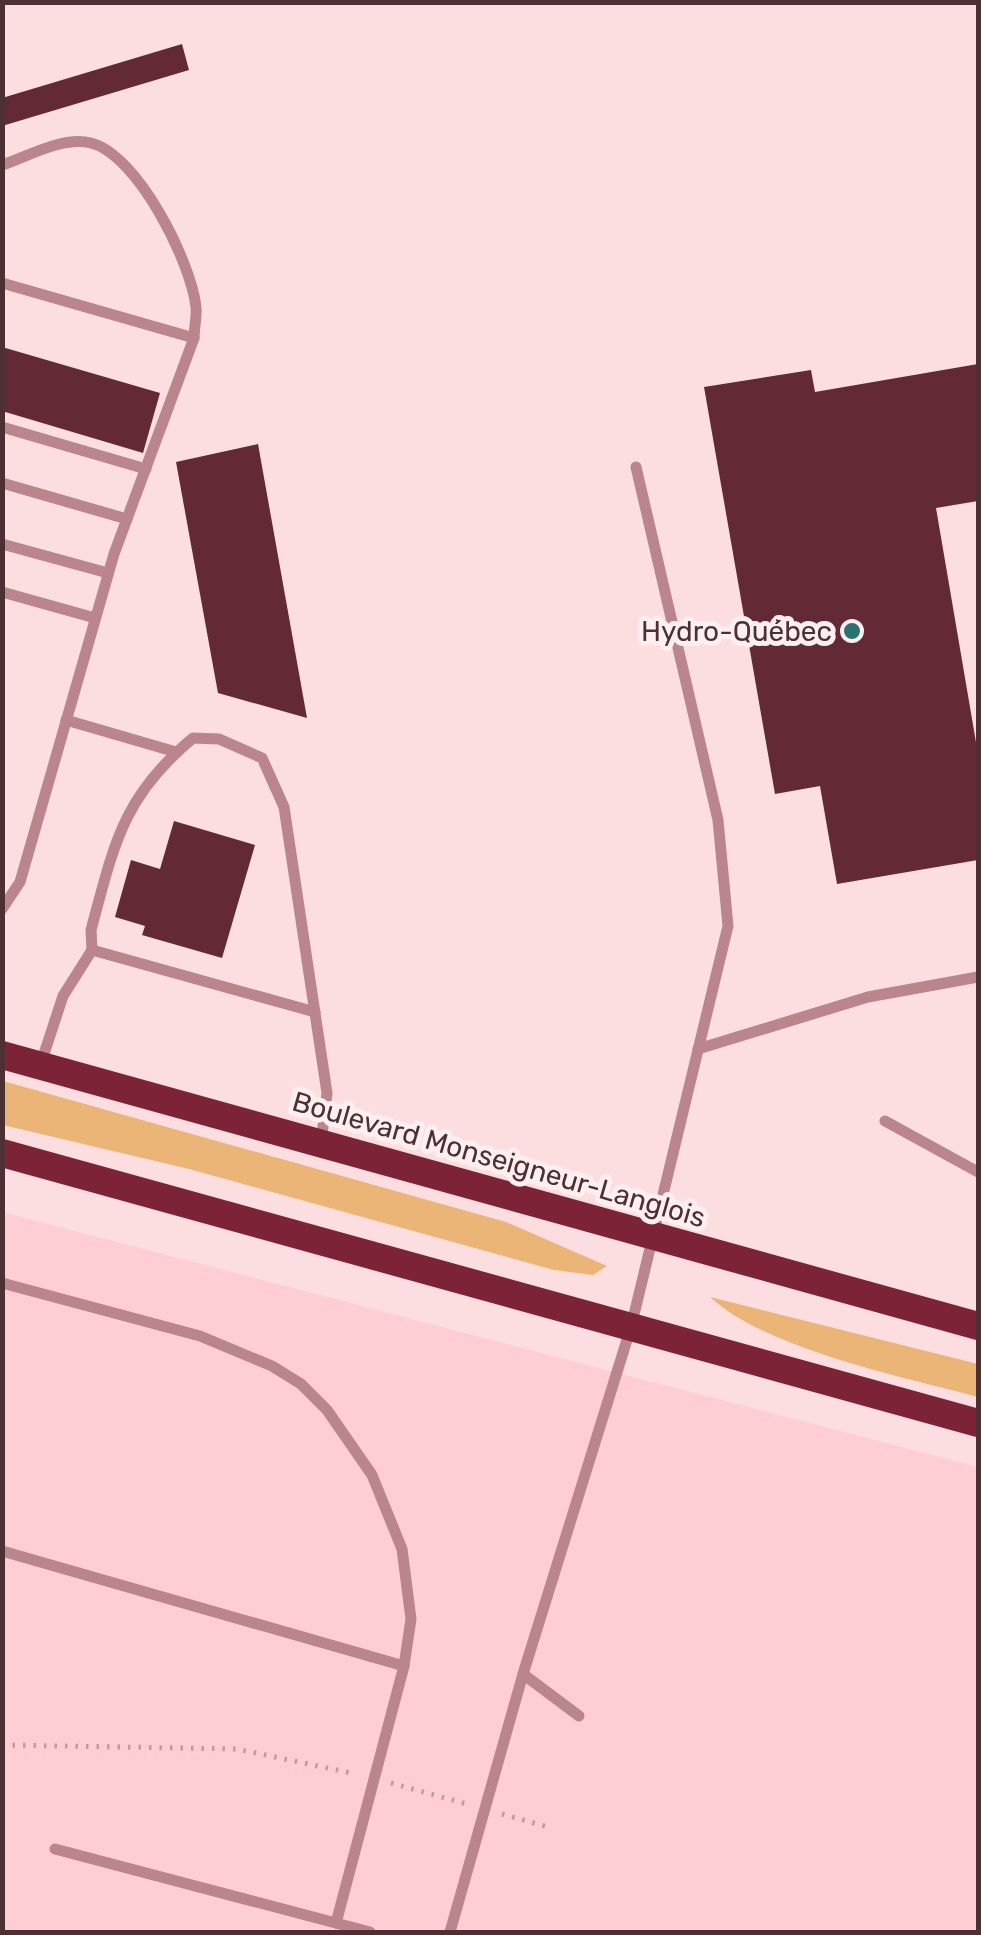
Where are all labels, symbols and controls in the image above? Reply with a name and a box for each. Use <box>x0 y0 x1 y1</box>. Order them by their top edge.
place label: Hydro-Québec <box>641 615 832 648</box>
marker: Hydro-Québec <box>841 620 863 642</box>
street label: Boulevard Monseigneur-Langlois <box>289 1085 709 1234</box>

